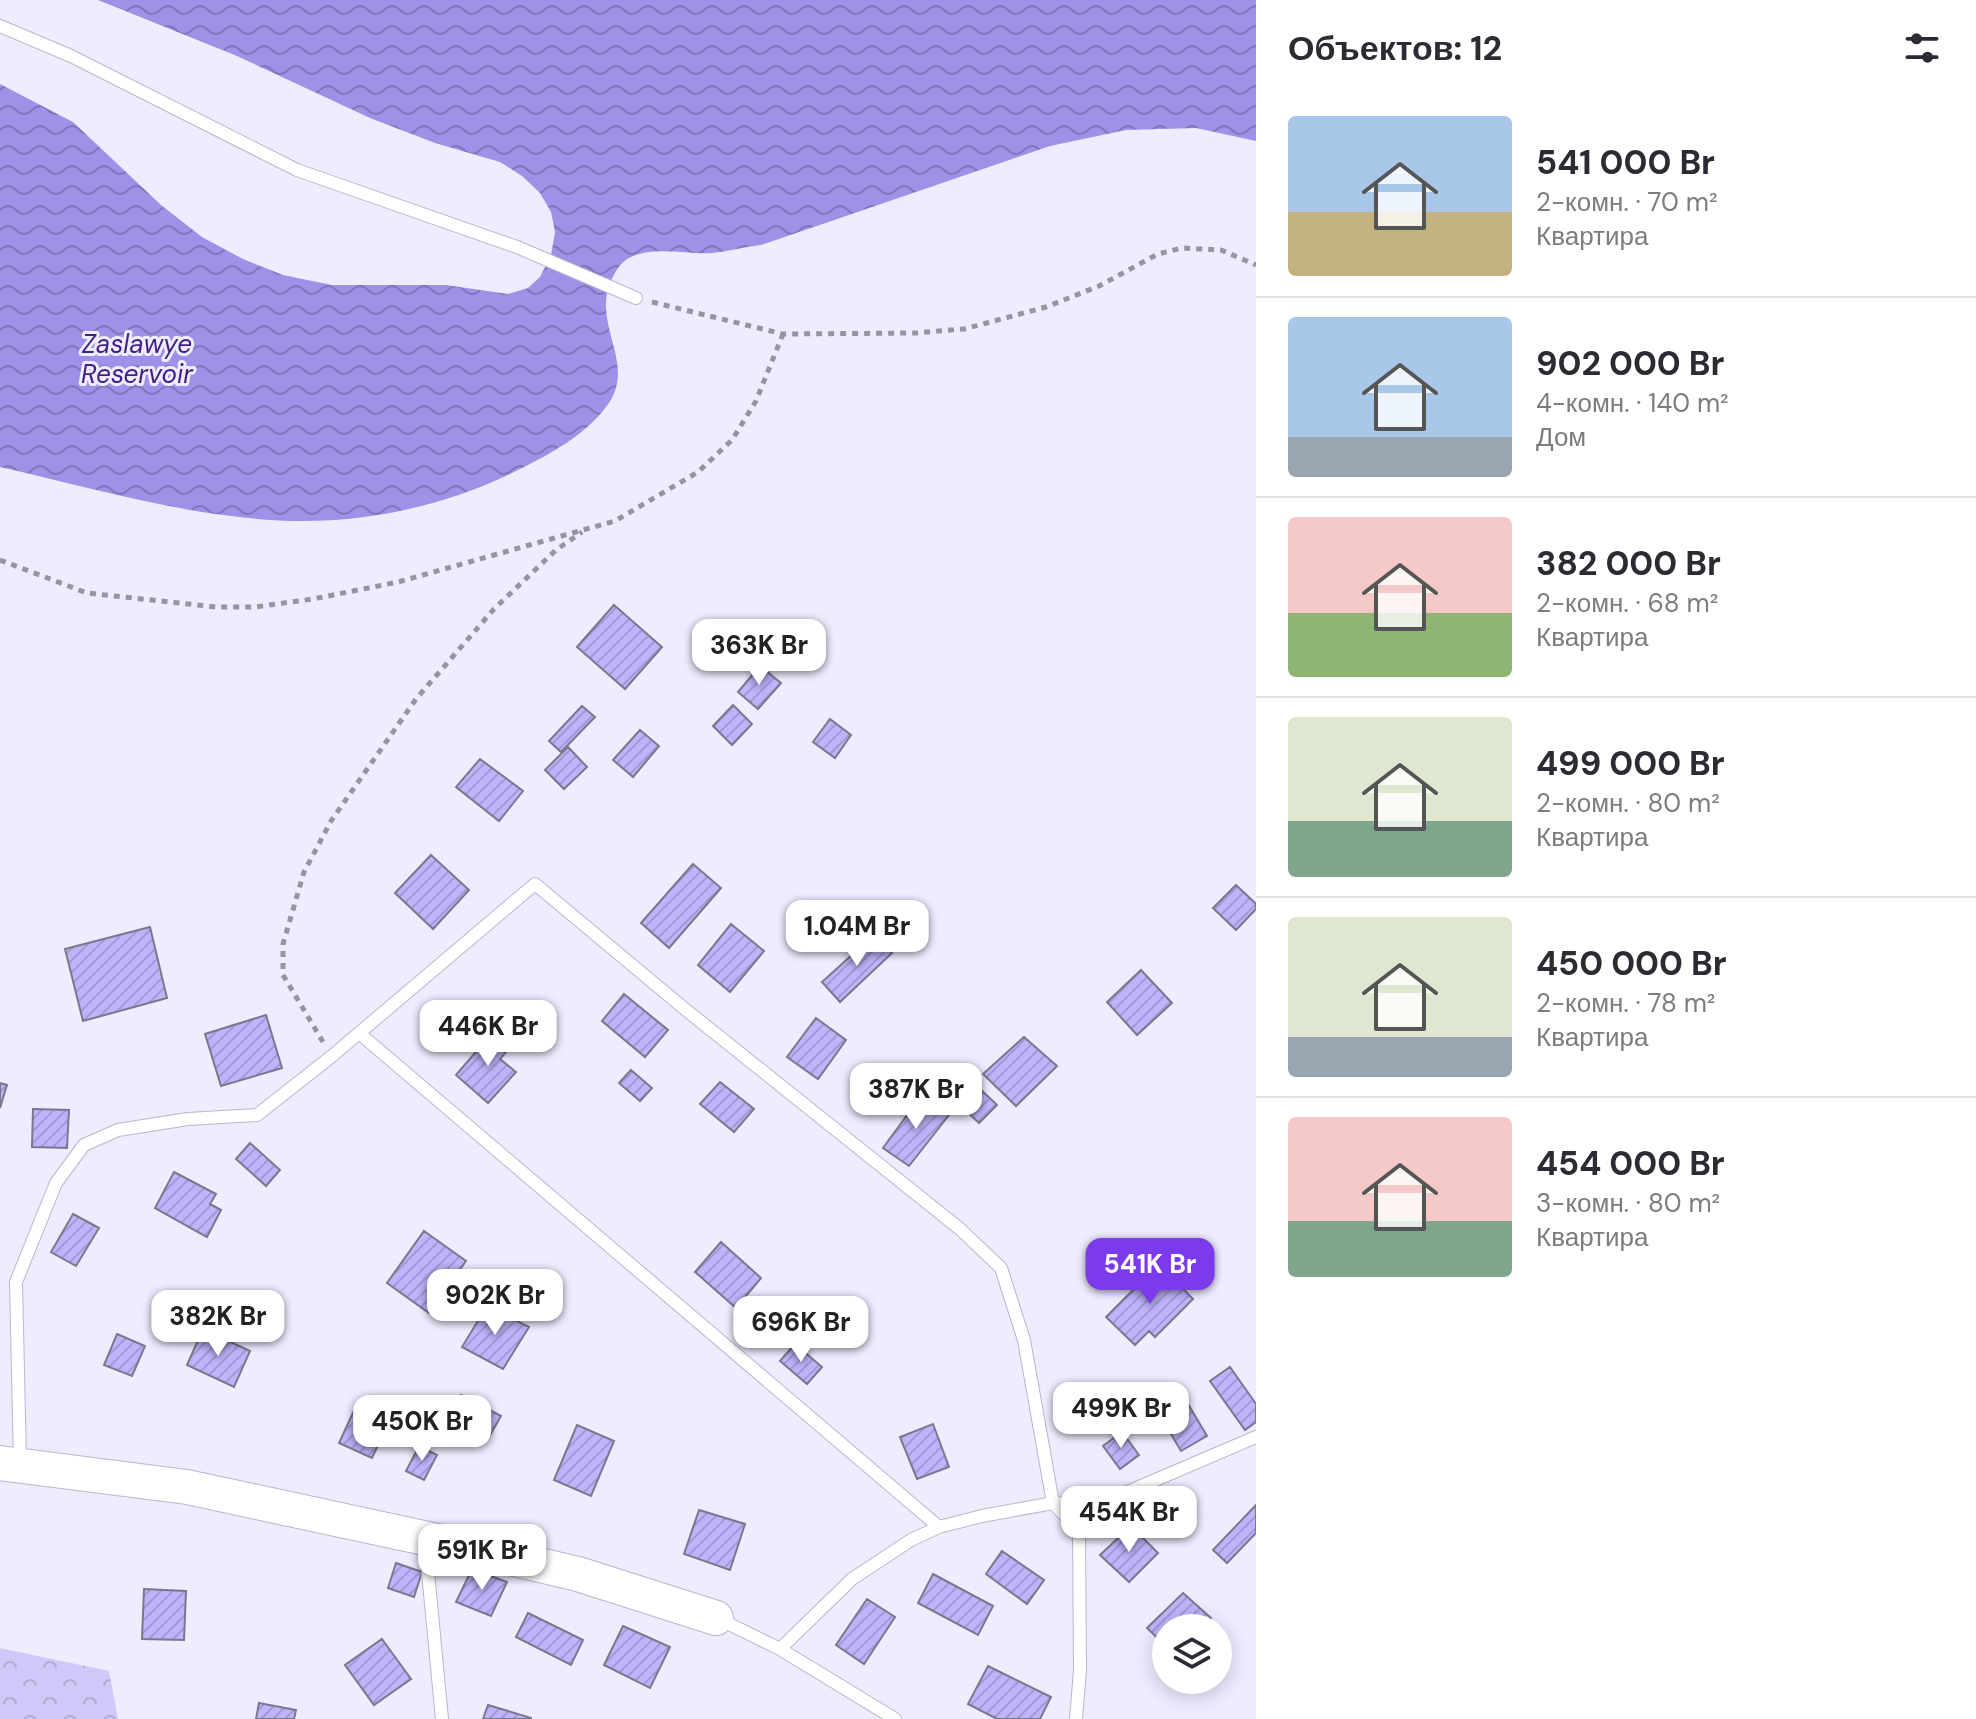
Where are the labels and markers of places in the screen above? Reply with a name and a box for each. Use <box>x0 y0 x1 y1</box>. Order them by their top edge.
pin: 363K Br <box>685 619 833 687</box>
pin: 1.04M Br <box>774 900 940 968</box>
pin: 446K Br <box>414 1000 562 1068</box>
pin: 387K Br <box>842 1063 990 1131</box>
pin: 541K Br <box>1076 1238 1224 1306</box>
pin: 902K Br <box>421 1269 569 1337</box>
pin: 382K Br <box>144 1290 292 1358</box>
pin: 696K Br <box>727 1296 875 1364</box>
pin: 499K Br <box>1047 1382 1195 1450</box>
pin: 450K Br <box>348 1395 496 1463</box>
pin: 454K Br <box>1055 1486 1203 1554</box>
pin: 591K Br <box>408 1524 556 1592</box>

